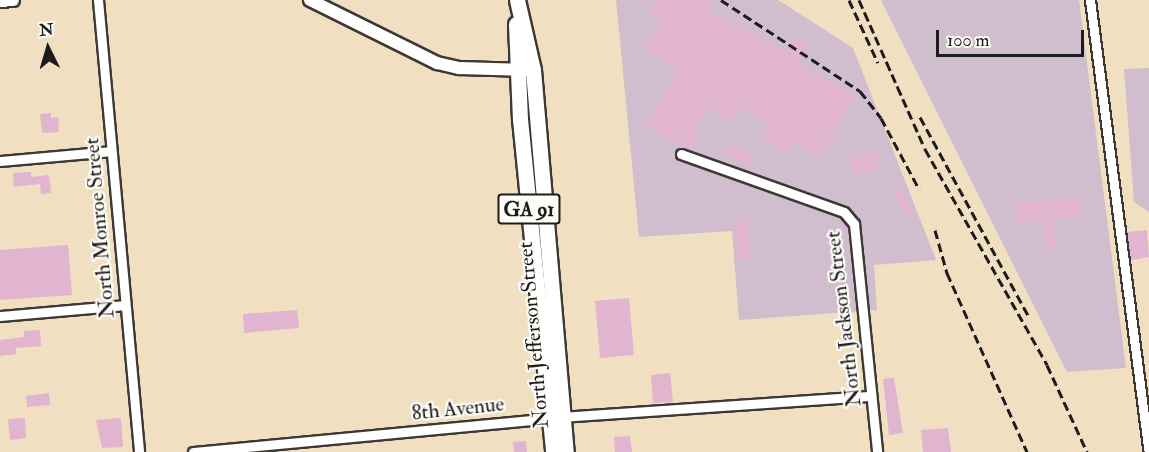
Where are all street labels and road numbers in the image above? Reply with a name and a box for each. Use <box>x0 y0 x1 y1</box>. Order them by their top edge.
street label: North Monroe Street <box>80 137 120 319</box>
road number: GA 91 <box>496 192 562 226</box>
street label: North Jackson Street <box>821 230 867 408</box>
street label: North Jefferson Street <box>513 241 555 429</box>
street label: 8th Avenue <box>410 392 506 426</box>

